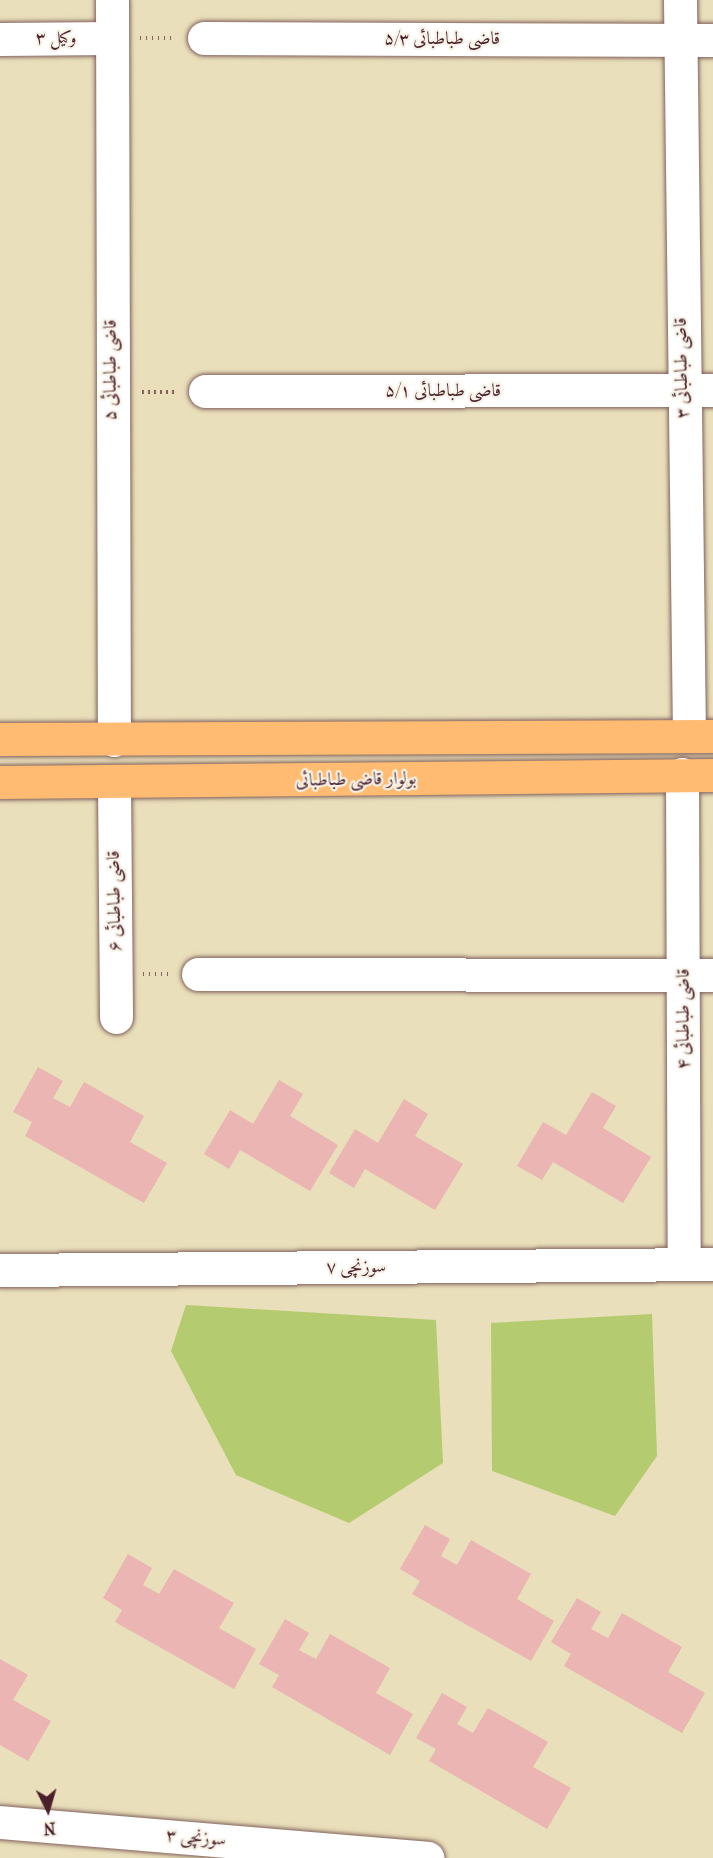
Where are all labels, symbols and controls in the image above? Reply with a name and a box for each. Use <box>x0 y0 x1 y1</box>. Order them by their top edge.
street label: وکيل ۳ <box>36 27 76 49</box>
street label: قاضی طباطبائی ۵/۳ <box>384 28 500 50</box>
street label: قاضی طباطبائی ۳ <box>670 317 694 419</box>
street label: قاضی طباطبائی ۵ <box>100 319 122 421</box>
street label: قاضی طباطبائی ۵/۱ <box>385 380 501 402</box>
street label: بولوار قاضی طباطبائی <box>296 768 416 792</box>
street label: قاضی طباطبائی ۶ <box>103 850 127 952</box>
street label: قاضی طباطبائی ۴ <box>673 968 695 1070</box>
street label: سوزنچی ۷ <box>326 1256 386 1278</box>
north arrow <box>18 1780 78 1840</box>
text: N <box>43 1818 56 1838</box>
street label: سوزنچی ۳ <box>165 1825 227 1851</box>

